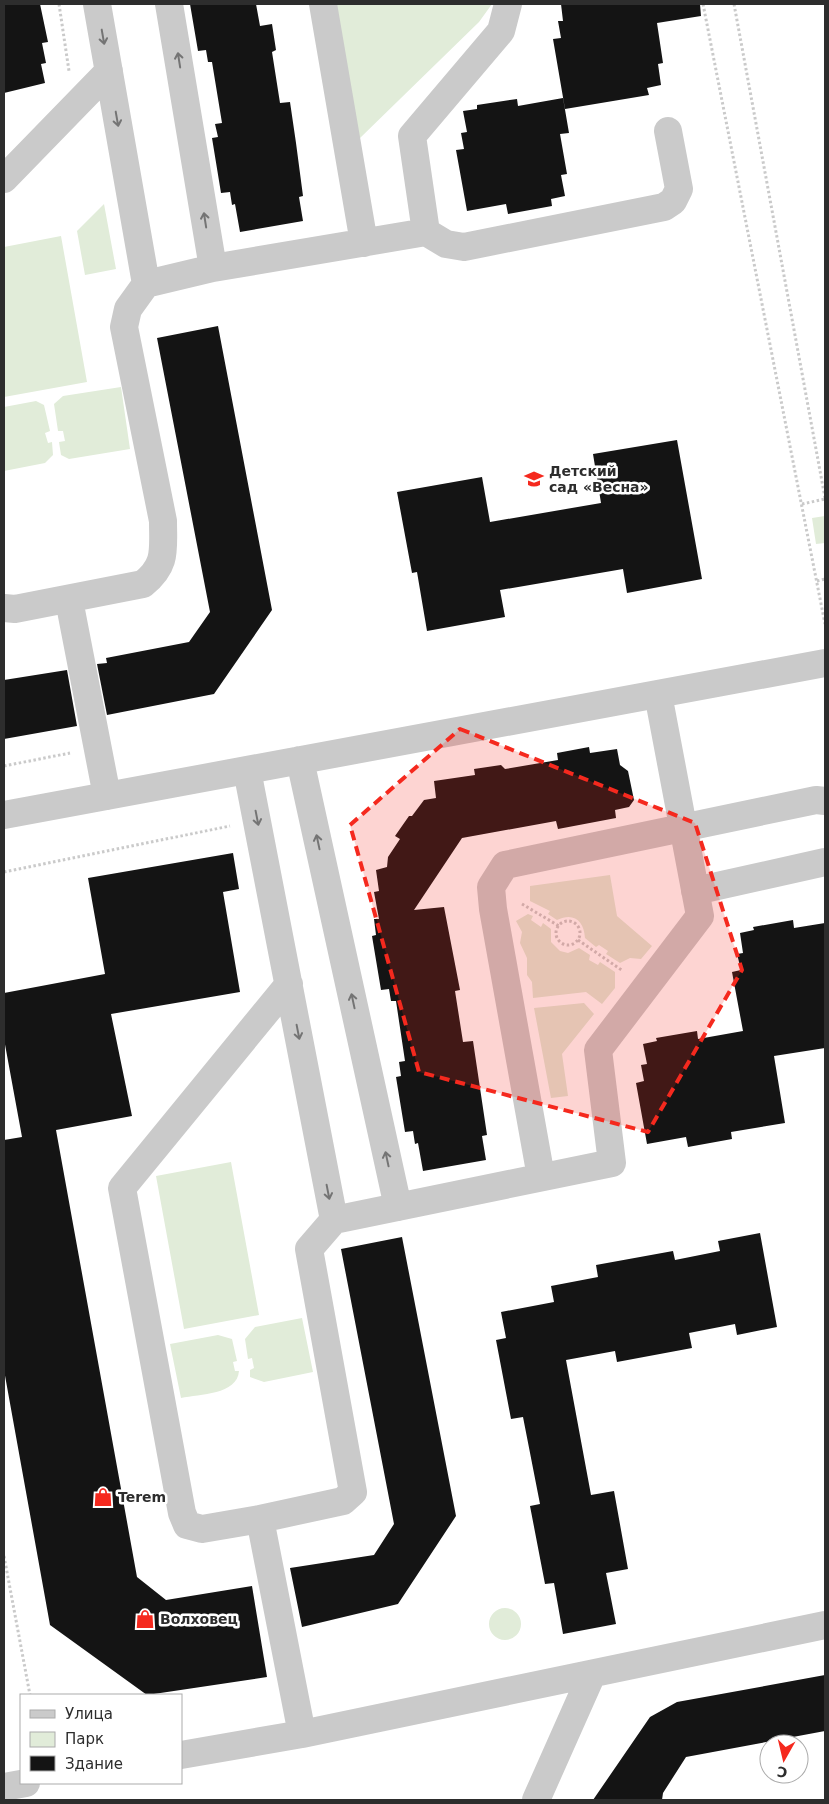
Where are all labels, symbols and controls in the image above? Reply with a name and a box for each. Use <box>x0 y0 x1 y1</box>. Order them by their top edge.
one-way arrow <box>99 29 109 45</box>
one-way arrow <box>173 52 183 68</box>
one-way arrow <box>113 111 123 127</box>
one-way arrow <box>200 212 210 228</box>
place label: Детский сад «Весна» <box>549 463 649 495</box>
school or university icon: Детский сад «Весна» <box>523 468 545 490</box>
one-way arrow <box>253 809 262 825</box>
one-way arrow <box>313 834 322 850</box>
one-way arrow <box>348 993 357 1009</box>
one-way arrow <box>293 1023 303 1039</box>
one-way arrow <box>382 1152 391 1168</box>
one-way arrow <box>324 1183 334 1199</box>
shop icon: Terem <box>92 1486 114 1508</box>
place label: Terem <box>118 1489 166 1505</box>
shop icon: Волховец <box>134 1608 156 1630</box>
place label: Волховец <box>160 1611 238 1627</box>
legend <box>20 1694 182 1784</box>
text: Улица <box>65 1705 113 1723</box>
text: Парк <box>65 1730 104 1748</box>
north arrow <box>759 1734 809 1784</box>
text: Здание <box>65 1755 123 1773</box>
text: С <box>776 1763 788 1781</box>

